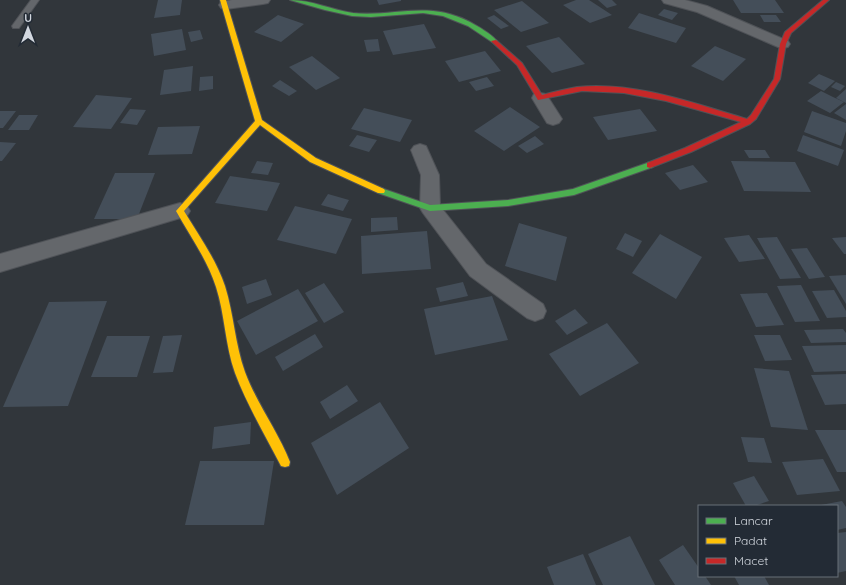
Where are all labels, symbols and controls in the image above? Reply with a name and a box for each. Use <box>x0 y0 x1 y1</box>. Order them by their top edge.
north arrow <box>8 8 48 48</box>
text: U <box>24 11 32 25</box>
legend <box>698 505 838 577</box>
text: Lancar <box>734 513 773 528</box>
text: Padat <box>734 533 767 548</box>
text: Macet <box>734 553 768 568</box>

